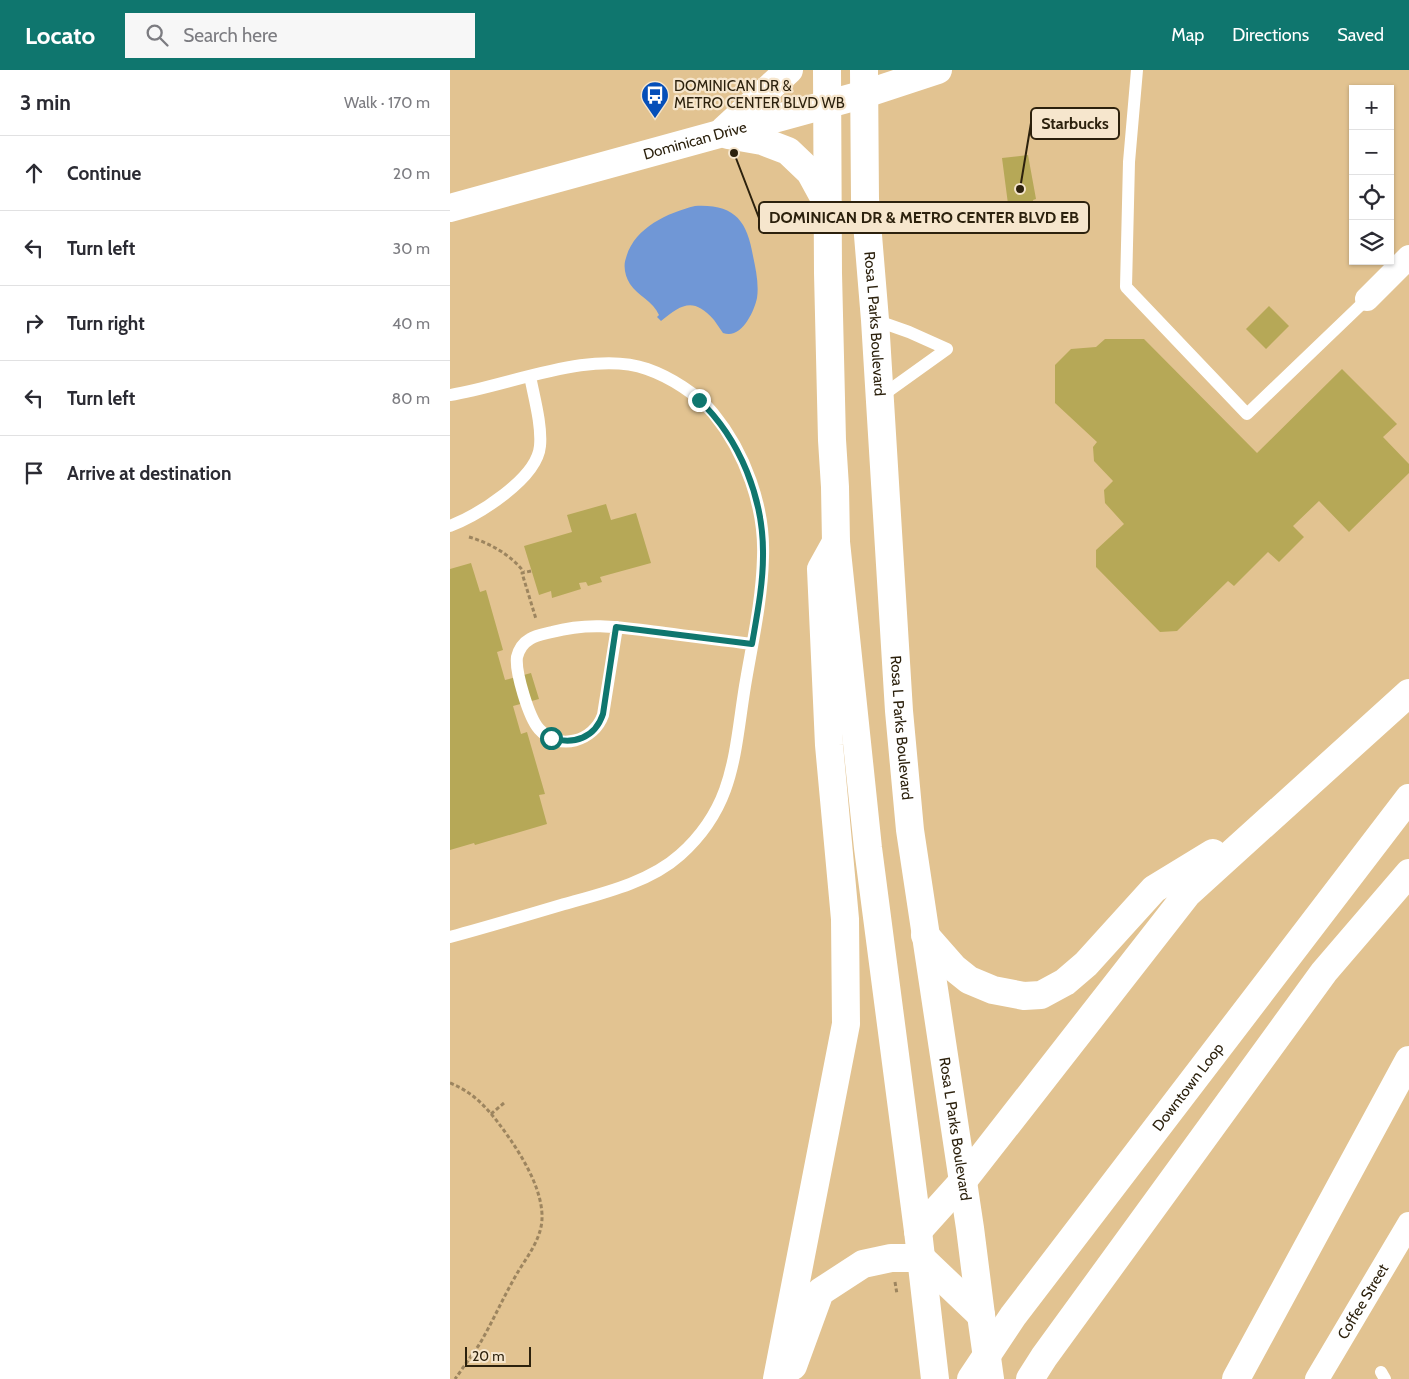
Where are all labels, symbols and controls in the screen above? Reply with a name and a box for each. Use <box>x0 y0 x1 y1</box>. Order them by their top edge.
search box <box>125 13 475 58</box>
text: Locato <box>25 21 95 50</box>
icon: search <box>143 21 171 49</box>
text: Search here <box>183 24 278 47</box>
text: Map <box>1171 24 1204 46</box>
text: Directions <box>1232 24 1309 46</box>
text: Saved <box>1337 24 1384 46</box>
place label: DOMINICAN DR & METRO CENTER BLVD WB <box>674 77 845 112</box>
bus stop icon: DOMINICAN DR & METRO CENTER BLVD WB <box>640 80 670 119</box>
map controls <box>1349 85 1394 265</box>
button: + <box>1349 85 1394 130</box>
text: 3 min <box>20 90 71 115</box>
text: Walk · 170 m <box>344 93 430 112</box>
callout: Starbucks <box>1031 108 1119 139</box>
text: Starbucks <box>1041 114 1109 133</box>
street label: Dominican Drive <box>641 118 749 163</box>
button: − <box>1349 130 1394 175</box>
icon: ahead <box>20 159 48 187</box>
text: Continue <box>67 162 141 185</box>
text: 20 m <box>393 164 430 183</box>
button: locate <box>1349 175 1394 220</box>
callout: DOMINICAN DR & METRO CENTER BLVD EB <box>759 202 1089 233</box>
text: DOMINICAN DR & METRO CENTER BLVD EB <box>769 208 1079 227</box>
button: layers <box>1349 220 1394 265</box>
icon: left <box>20 234 48 262</box>
text: Turn left <box>67 237 135 260</box>
text: 30 m <box>393 239 430 258</box>
street label: Rosa L Parks Boulevard <box>860 251 889 396</box>
icon: right <box>20 309 48 337</box>
text: Turn right <box>67 312 145 335</box>
text: 40 m <box>392 314 430 333</box>
icon: left <box>20 384 48 412</box>
text: Turn left <box>67 387 135 410</box>
text: 80 m <box>392 389 430 408</box>
route end <box>688 389 711 412</box>
icon: arrive <box>20 459 48 487</box>
text: Arrive at destination <box>67 462 231 485</box>
street label: Rosa L Parks Boulevard <box>887 655 916 801</box>
route start <box>540 727 563 750</box>
street label: Downtown Loop <box>1149 1039 1227 1135</box>
street label: Rosa L Parks Boulevard <box>935 1056 975 1202</box>
street label: Coffee Street <box>1334 1261 1392 1342</box>
scale bar <box>465 1344 531 1367</box>
text: 20 m <box>472 1347 505 1365</box>

